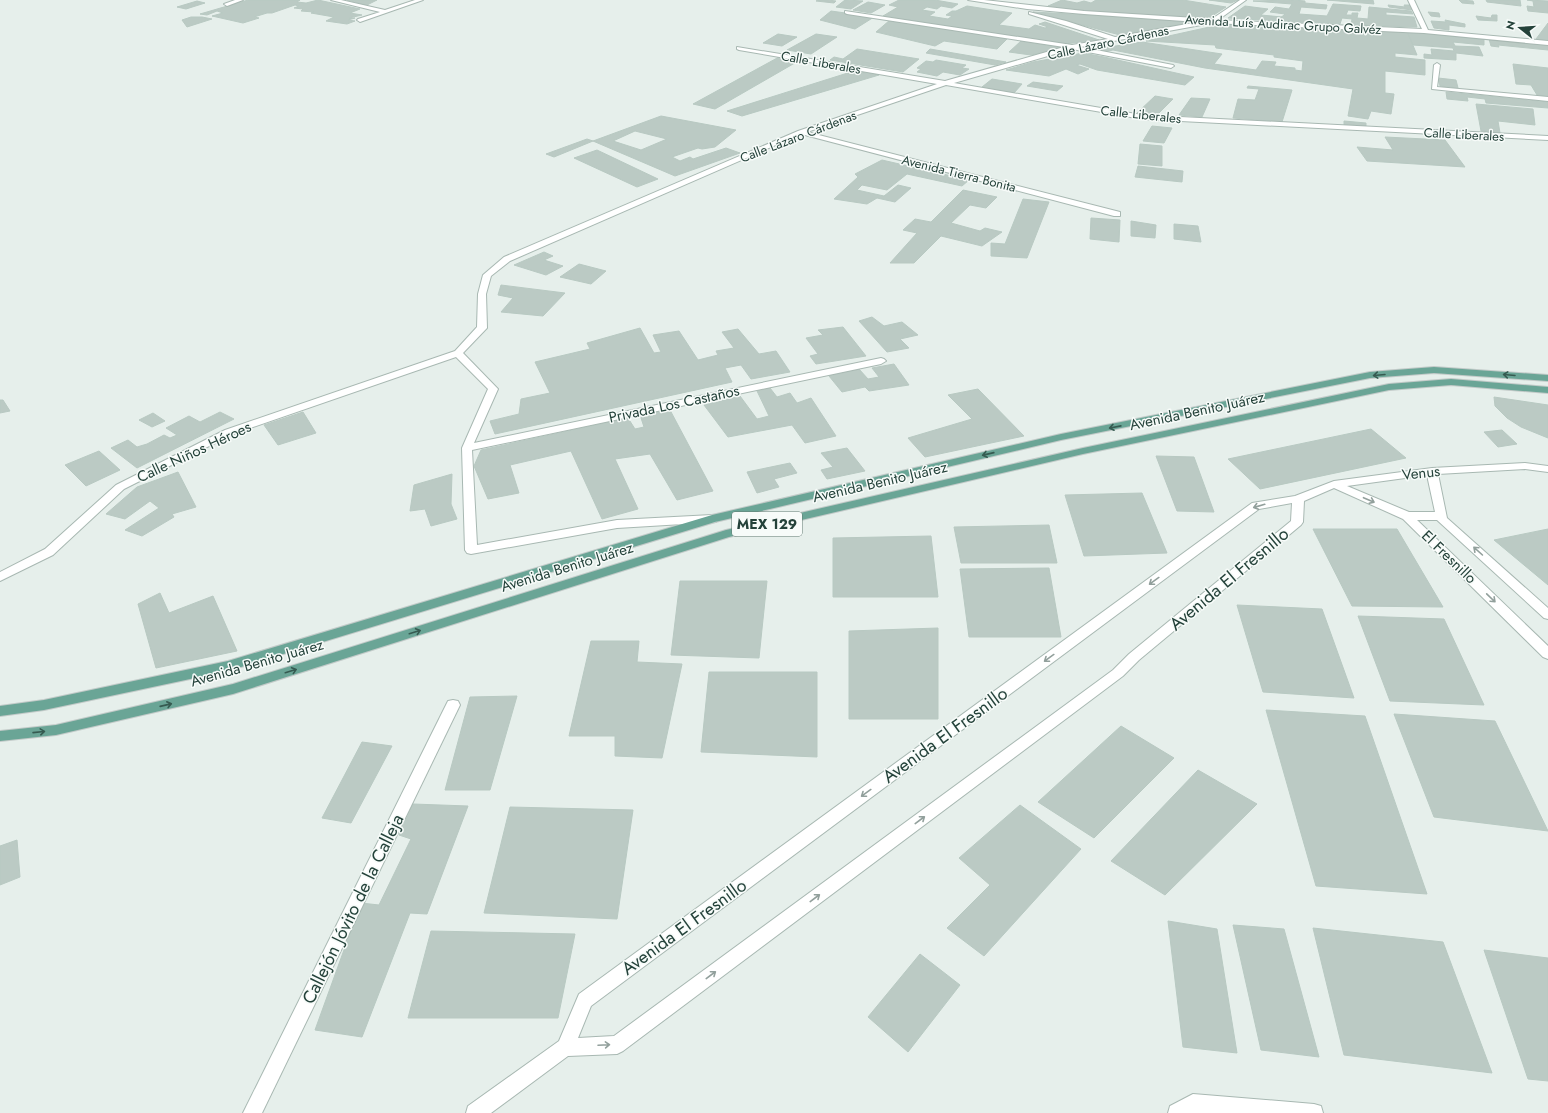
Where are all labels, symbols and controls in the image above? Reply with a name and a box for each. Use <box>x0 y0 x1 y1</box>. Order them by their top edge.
north arrow <box>1500 8 1540 48</box>
street label: Avenida Luís Audirac Grupo Galvéz <box>1184 10 1382 39</box>
text: N <box>1502 19 1519 32</box>
street label: Calle Lázaro Cárdenas <box>1046 20 1170 65</box>
street label: Calle Liberales <box>780 46 862 79</box>
street label: Calle Liberales <box>1100 101 1182 128</box>
street label: Calle Lázaro Cárdenas <box>737 105 859 167</box>
street label: Calle Liberales <box>1423 123 1505 146</box>
street label: Avenida Tierra Bonita <box>900 150 1018 197</box>
one-way arrow <box>1373 371 1386 378</box>
one-way arrow <box>1503 371 1516 379</box>
street label: Privada Los Castaños <box>607 379 741 429</box>
street label: Avenida Benito Juárez <box>1127 386 1267 436</box>
street label: Calle Niños Héroes <box>133 416 255 488</box>
one-way arrow <box>1108 423 1121 431</box>
one-way arrow <box>981 451 994 459</box>
street label: Avenida Benito Juárez <box>811 456 950 508</box>
street label: Venus <box>1401 460 1441 486</box>
one-way arrow <box>1363 497 1375 505</box>
one-way arrow <box>1253 503 1266 510</box>
road number: MEX 129 <box>732 512 802 536</box>
street label: Avenida El Fresnillo <box>1164 521 1295 637</box>
street label: El Fresnillo <box>1417 525 1481 589</box>
street label: Avenida Benito Juárez <box>498 536 636 598</box>
one-way arrow <box>1473 547 1483 556</box>
one-way arrow <box>1148 577 1159 585</box>
one-way arrow <box>1486 593 1496 603</box>
one-way arrow <box>409 628 422 635</box>
street label: Avenida Benito Juárez <box>188 633 326 693</box>
one-way arrow <box>1044 654 1055 662</box>
one-way arrow <box>285 667 298 674</box>
street label: Avenida El Fresnillo <box>877 681 1013 789</box>
one-way arrow <box>159 700 172 708</box>
one-way arrow <box>32 728 45 735</box>
one-way arrow <box>860 789 871 798</box>
street label: Callejón Jóvito de la Calleja <box>296 810 410 1008</box>
one-way arrow <box>914 816 925 824</box>
street label: Avenida El Fresnillo <box>616 873 752 981</box>
one-way arrow <box>810 893 821 902</box>
one-way arrow <box>705 971 716 979</box>
one-way arrow <box>597 1042 610 1049</box>

